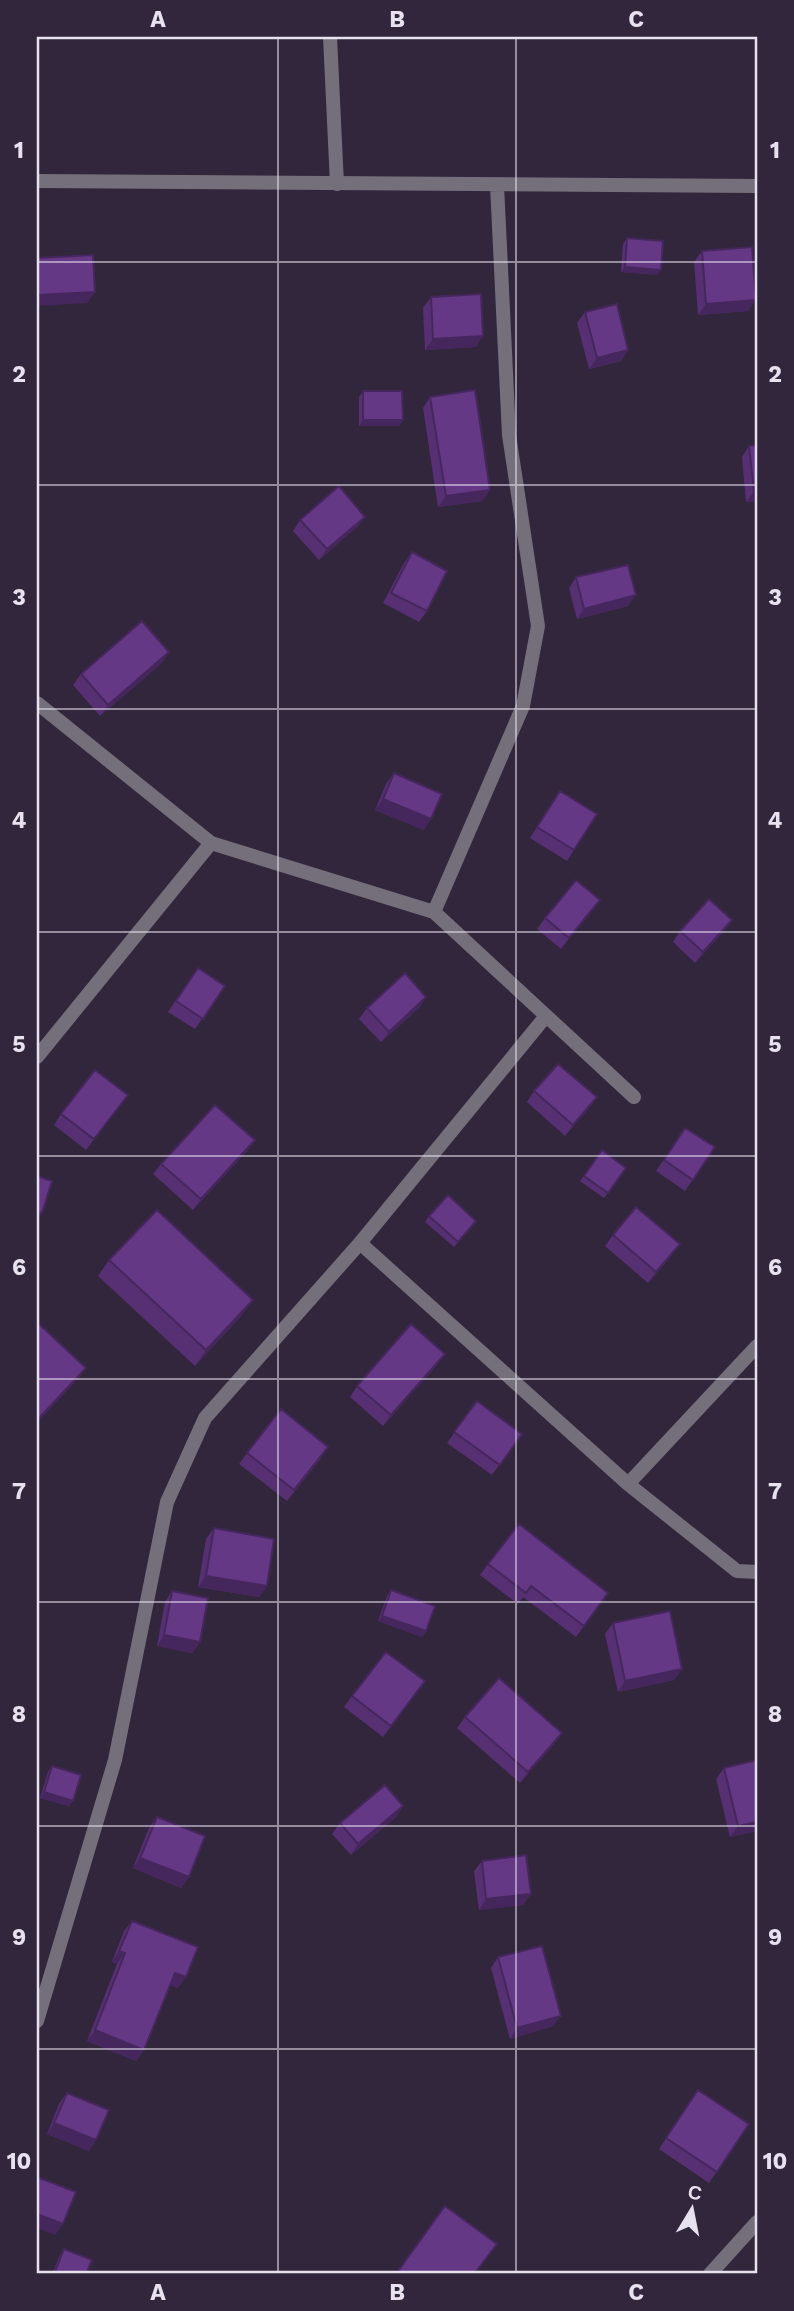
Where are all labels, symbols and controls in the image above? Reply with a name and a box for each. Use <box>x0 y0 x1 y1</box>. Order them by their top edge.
text: A <box>150 6 166 33</box>
text: B <box>389 6 405 33</box>
text: C <box>628 6 644 33</box>
text: 1 <box>14 137 24 164</box>
text: 1 <box>770 137 780 164</box>
text: 2 <box>12 361 26 388</box>
text: 2 <box>768 361 782 388</box>
text: 3 <box>12 584 26 611</box>
text: 3 <box>768 584 782 611</box>
text: 4 <box>12 807 27 834</box>
text: 4 <box>768 807 783 834</box>
text: 5 <box>12 1031 26 1058</box>
text: 5 <box>768 1031 782 1058</box>
text: 6 <box>12 1254 26 1281</box>
text: 6 <box>768 1254 782 1281</box>
text: 7 <box>12 1478 26 1505</box>
text: 7 <box>768 1478 782 1505</box>
text: 8 <box>12 1701 26 1728</box>
text: 8 <box>768 1701 782 1728</box>
text: 9 <box>12 1924 26 1951</box>
text: 9 <box>768 1924 782 1951</box>
text: 10 <box>7 2148 31 2175</box>
text: 10 <box>763 2148 787 2175</box>
north arrow <box>658 2174 728 2244</box>
text: С <box>686 2180 704 2205</box>
text: A <box>150 2279 166 2306</box>
text: B <box>389 2279 405 2306</box>
text: C <box>628 2279 644 2306</box>

